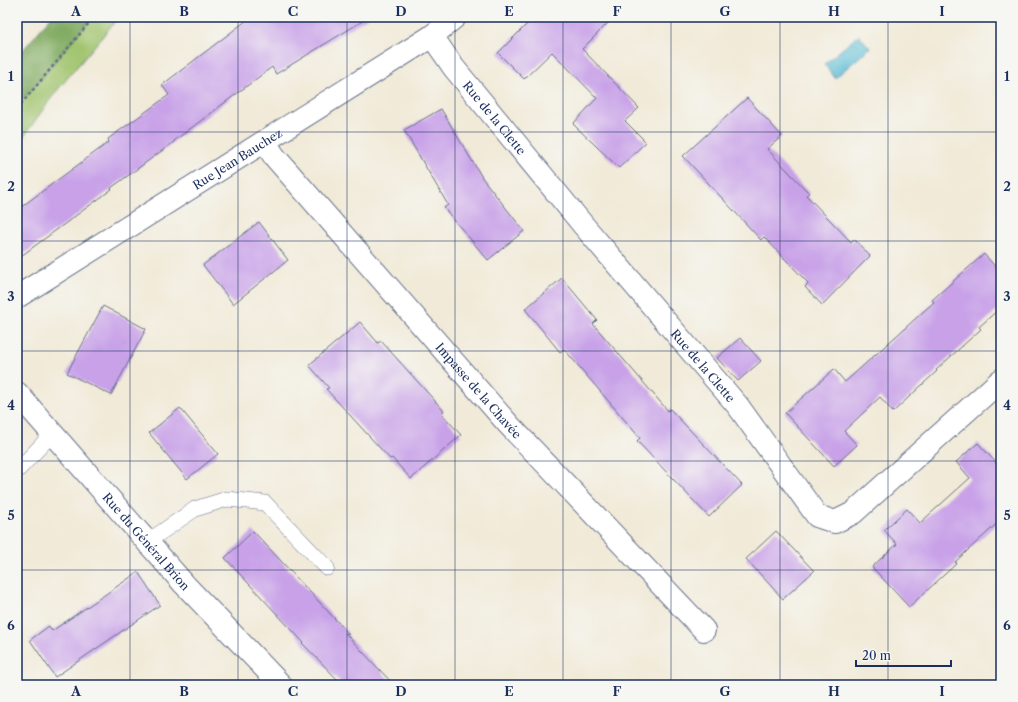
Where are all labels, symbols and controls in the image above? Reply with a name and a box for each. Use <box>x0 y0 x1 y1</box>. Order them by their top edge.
text: A <box>70 3 82 19</box>
text: B <box>179 3 189 19</box>
text: C <box>288 3 298 19</box>
text: D <box>395 3 407 19</box>
text: E <box>504 3 514 19</box>
text: F <box>613 3 622 19</box>
text: G <box>719 3 731 19</box>
text: H <box>828 3 840 19</box>
text: I <box>939 3 945 19</box>
text: 1 <box>8 68 14 84</box>
text: 1 <box>1004 68 1010 84</box>
street label: Rue de la Clette <box>460 78 530 158</box>
street label: Rue Jean Bauchez <box>190 125 285 192</box>
text: 2 <box>7 178 15 194</box>
text: 2 <box>1003 178 1011 194</box>
text: 3 <box>7 288 15 304</box>
text: 3 <box>1003 288 1011 304</box>
street label: Rue de la Clette <box>668 326 739 405</box>
street label: Impasse de la Chavée <box>433 339 525 442</box>
text: 4 <box>7 397 15 413</box>
text: 4 <box>1003 397 1011 413</box>
street label: Rue du Général Brion <box>100 489 194 594</box>
text: 5 <box>7 507 15 523</box>
text: 5 <box>1003 507 1011 523</box>
text: 6 <box>7 617 15 633</box>
text: 6 <box>1003 617 1011 633</box>
scale bar <box>856 642 951 668</box>
text: 20 m <box>862 648 891 663</box>
text: A <box>70 683 82 699</box>
text: B <box>179 683 189 699</box>
text: C <box>288 683 298 699</box>
text: D <box>395 683 407 699</box>
text: E <box>504 683 514 699</box>
text: F <box>613 683 622 699</box>
text: G <box>719 683 731 699</box>
text: H <box>828 683 840 699</box>
text: I <box>939 683 945 699</box>

